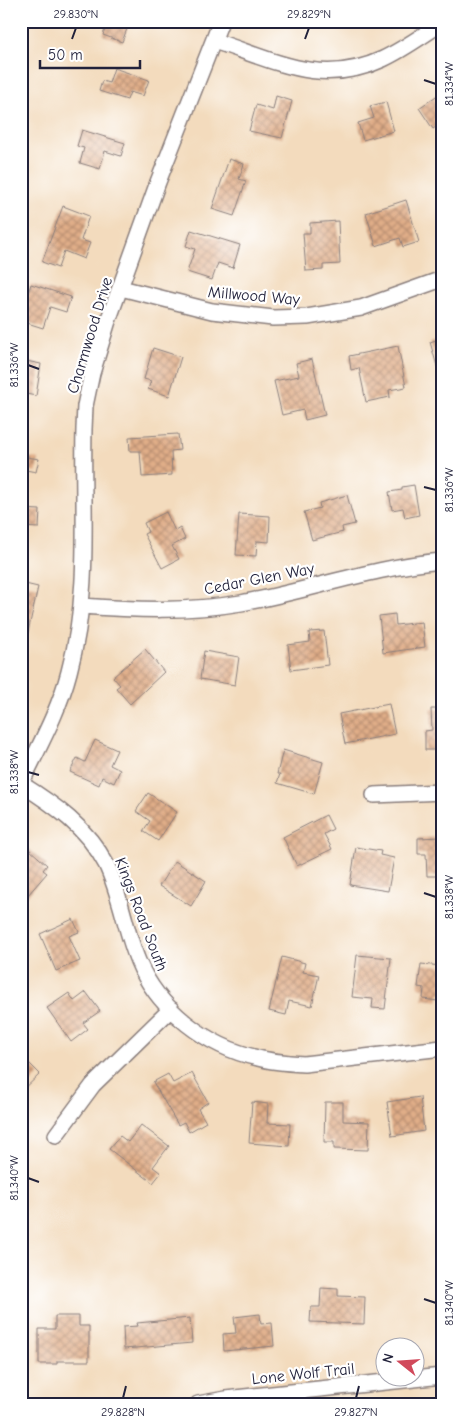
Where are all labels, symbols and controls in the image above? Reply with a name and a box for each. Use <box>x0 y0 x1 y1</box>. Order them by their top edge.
text: 29.830°N <box>54 7 98 21</box>
text: 29.829°N <box>287 7 331 21</box>
scale bar <box>40 38 140 70</box>
text: 50 m <box>48 46 83 64</box>
text: 81.334°W <box>442 61 456 106</box>
street label: Charmwood Drive <box>64 275 116 396</box>
street label: Millwood Way <box>207 283 301 309</box>
text: 81.336°W <box>7 342 21 387</box>
text: 81.336°W <box>442 467 456 512</box>
street label: Cedar Glen Way <box>203 559 317 598</box>
text: 81.338°W <box>7 749 21 794</box>
street label: Kings Road South <box>111 855 171 974</box>
text: 81.338°W <box>442 874 456 919</box>
text: 81.340°W <box>7 1155 21 1201</box>
text: 81.340°W <box>442 1280 456 1326</box>
north arrow <box>376 1338 426 1388</box>
text: N <box>379 1351 398 1365</box>
street label: Lone Wolf Trail <box>251 1360 355 1388</box>
text: 29.828°N <box>101 1405 145 1419</box>
text: 29.827°N <box>334 1405 378 1419</box>

